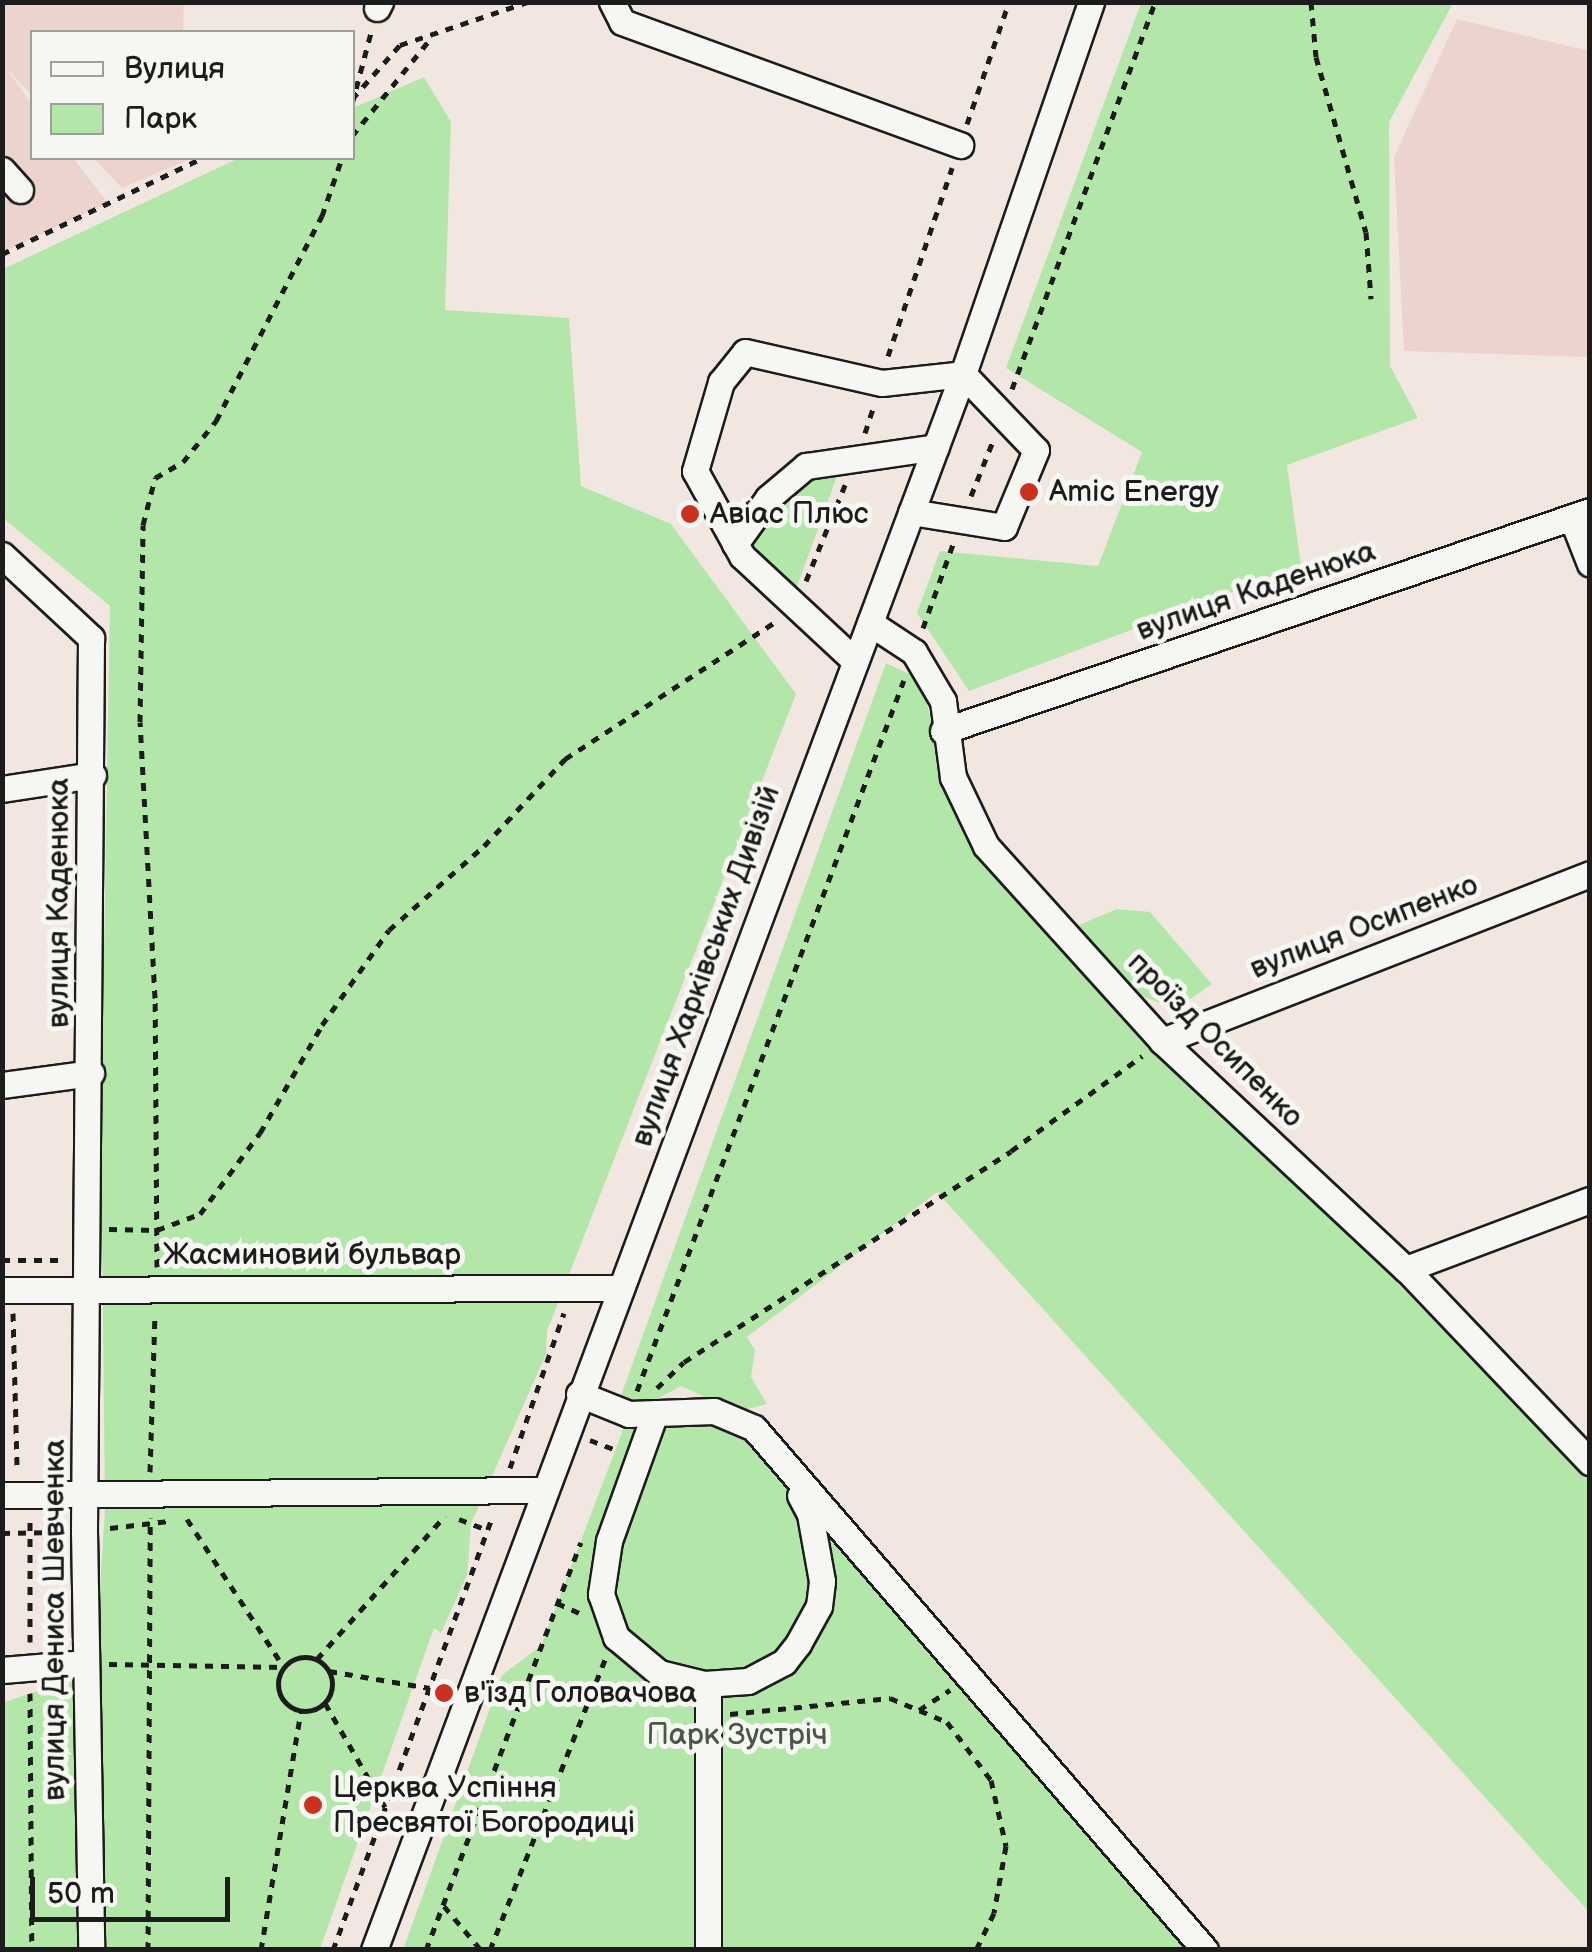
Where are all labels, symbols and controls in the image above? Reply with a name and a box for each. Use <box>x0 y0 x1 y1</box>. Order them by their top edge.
legend <box>30 30 355 160</box>
text: Вулиця <box>124 51 225 87</box>
text: Парк <box>124 101 197 137</box>
place label: Amic Energy <box>1049 474 1219 510</box>
marker: Amic Energy <box>1018 481 1040 503</box>
place label: Авіас Плюс <box>710 496 868 532</box>
marker: Авіас Плюс <box>679 503 701 525</box>
street label: вулиця Каденюка <box>1132 533 1380 649</box>
street label: вулиця Каденюка <box>41 778 77 1028</box>
street label: вулиця Харківських Дивізій <box>624 781 788 1151</box>
street label: вулиця Осипенко <box>1245 867 1483 987</box>
street label: проїзд Осипенко <box>1120 945 1310 1135</box>
street label: Жасминовий бульвар <box>163 1237 461 1273</box>
street label: вулиця Дениса Шевченка <box>37 1439 73 1801</box>
place label: в'їзд Головачова <box>464 1675 697 1711</box>
marker: в'їзд Головачова <box>433 1682 455 1704</box>
park label: Парк Зустріч <box>646 1717 828 1753</box>
place label: Церква Успіння Пресвятої Богородиці <box>333 1770 635 1840</box>
marker: Церква Успіння Пресвятої Богородиці <box>302 1794 324 1816</box>
scale bar <box>35 1857 235 1919</box>
text: 50 m <box>47 1876 115 1912</box>

